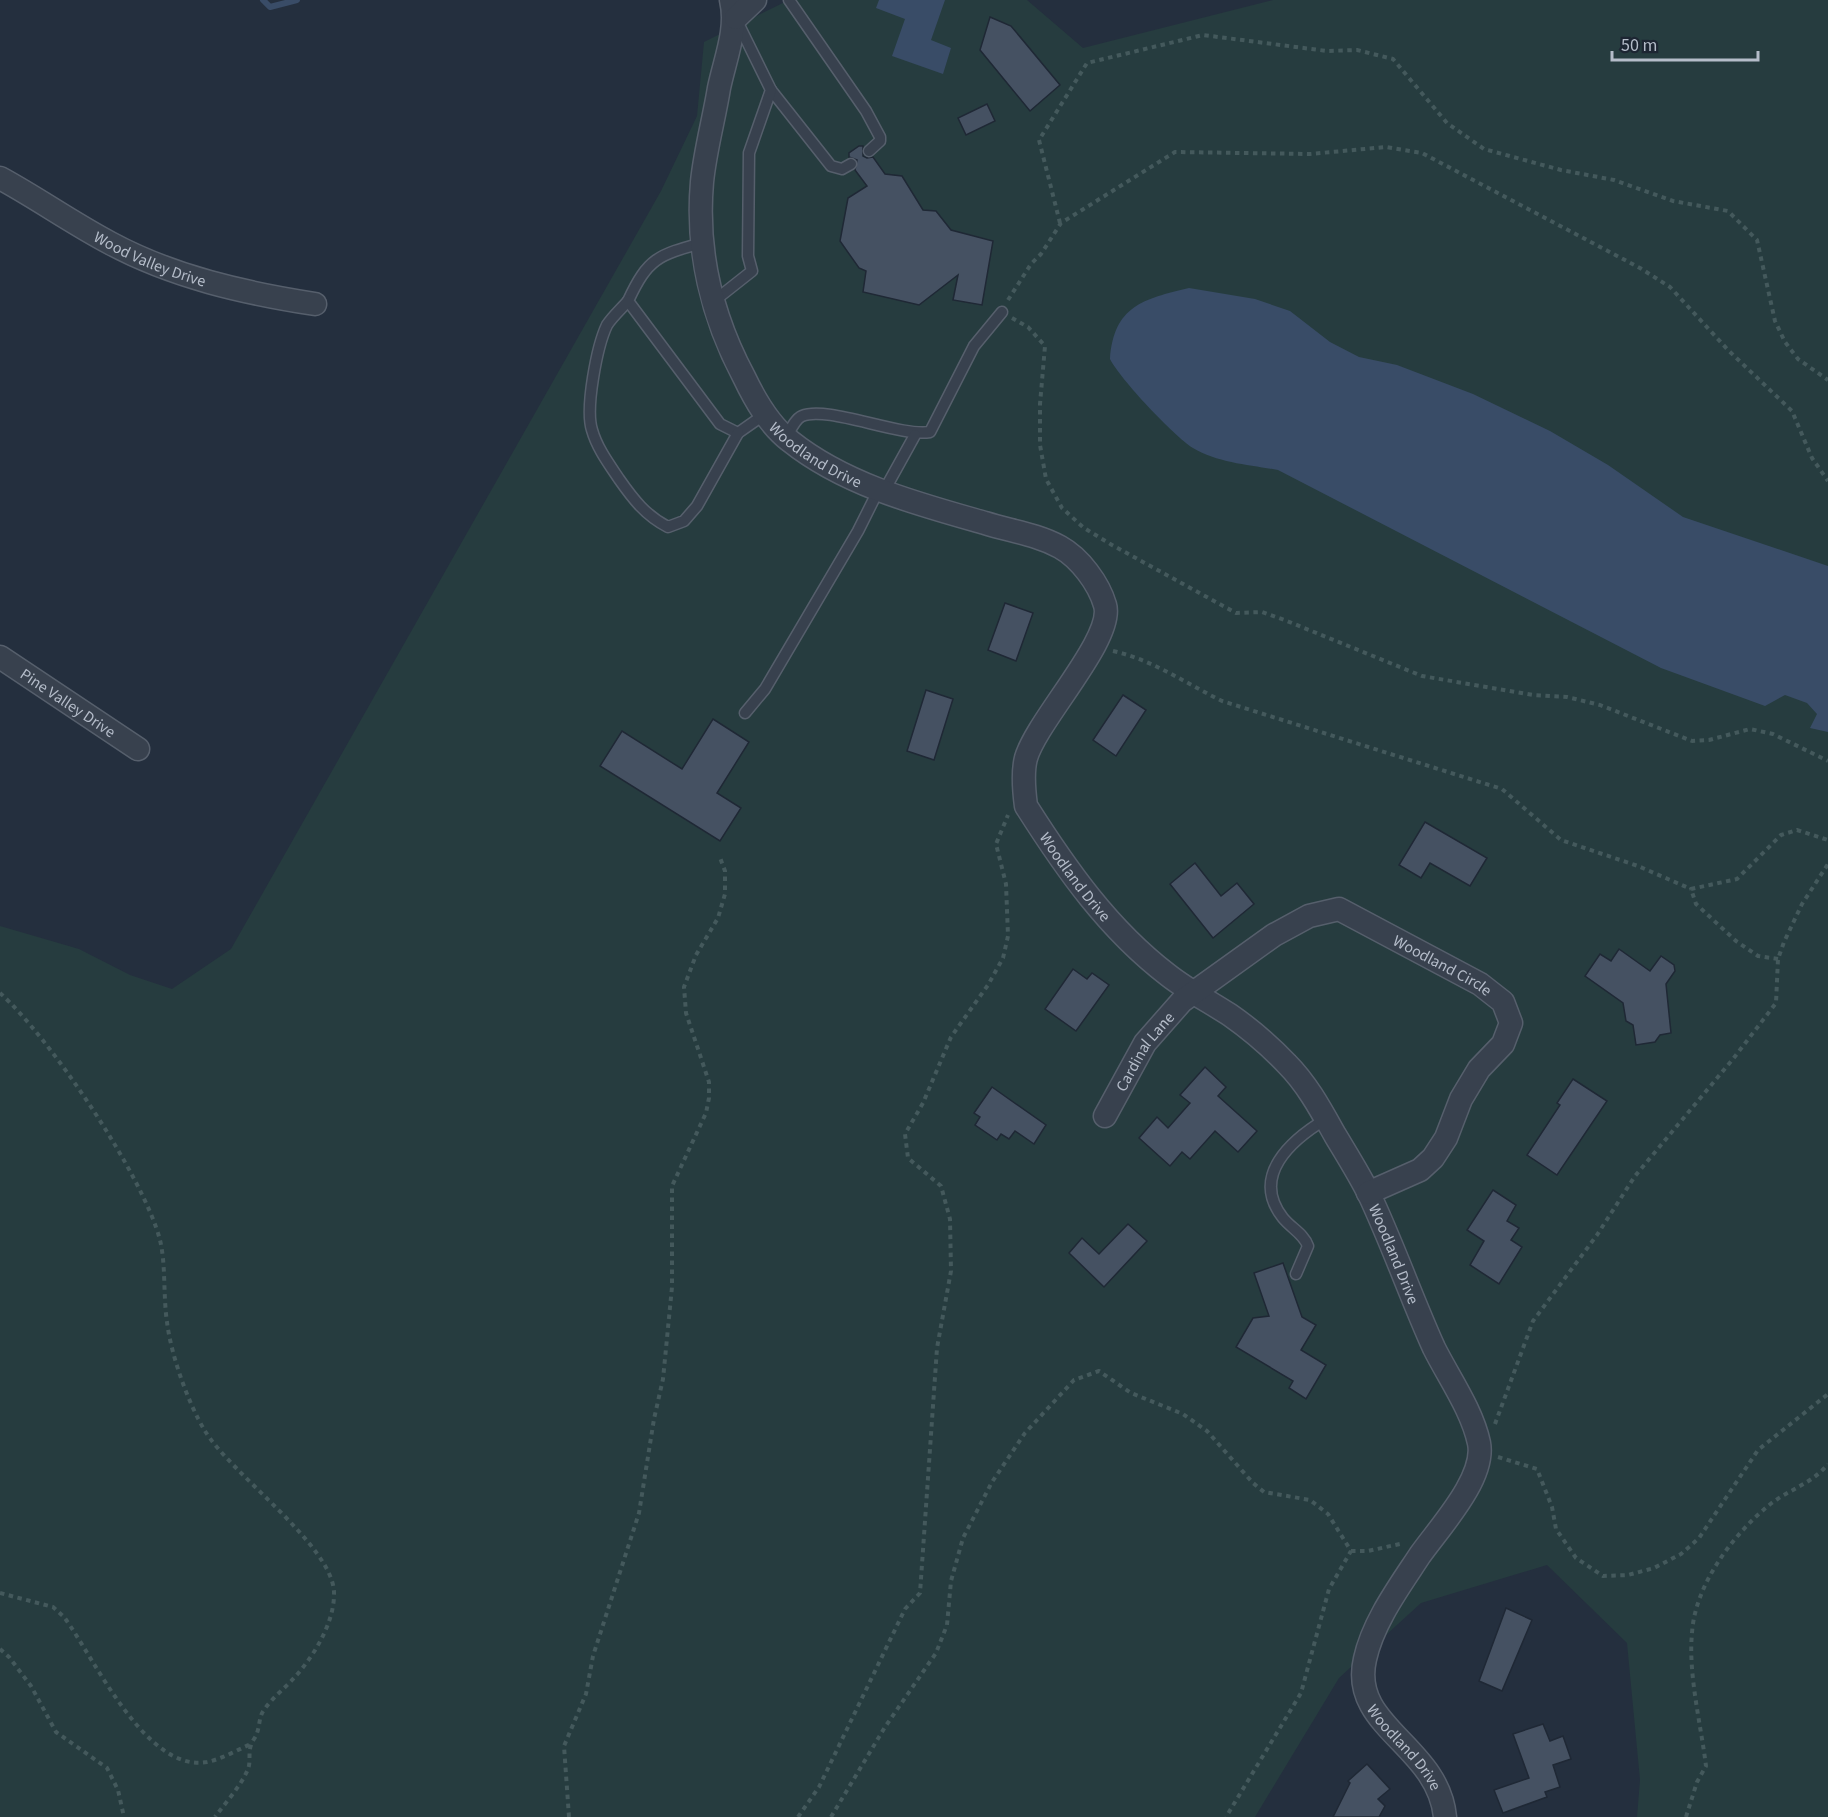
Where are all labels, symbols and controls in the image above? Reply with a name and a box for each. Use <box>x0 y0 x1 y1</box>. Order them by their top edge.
scale bar <box>1612 24 1758 62</box>
text: 50 m <box>1621 33 1657 58</box>
street label: Wood Valley Drive <box>90 226 208 293</box>
street label: Woodland Drive <box>764 417 865 493</box>
street label: Pine Valley Drive <box>16 664 120 743</box>
street label: Woodland Drive <box>1034 828 1115 927</box>
street label: Woodland Circle <box>1389 930 1497 1002</box>
street label: Cardinal Lane <box>1111 1007 1180 1096</box>
street label: Woodland Drive <box>1363 1201 1424 1308</box>
street label: Woodland Drive <box>1361 1700 1446 1794</box>

